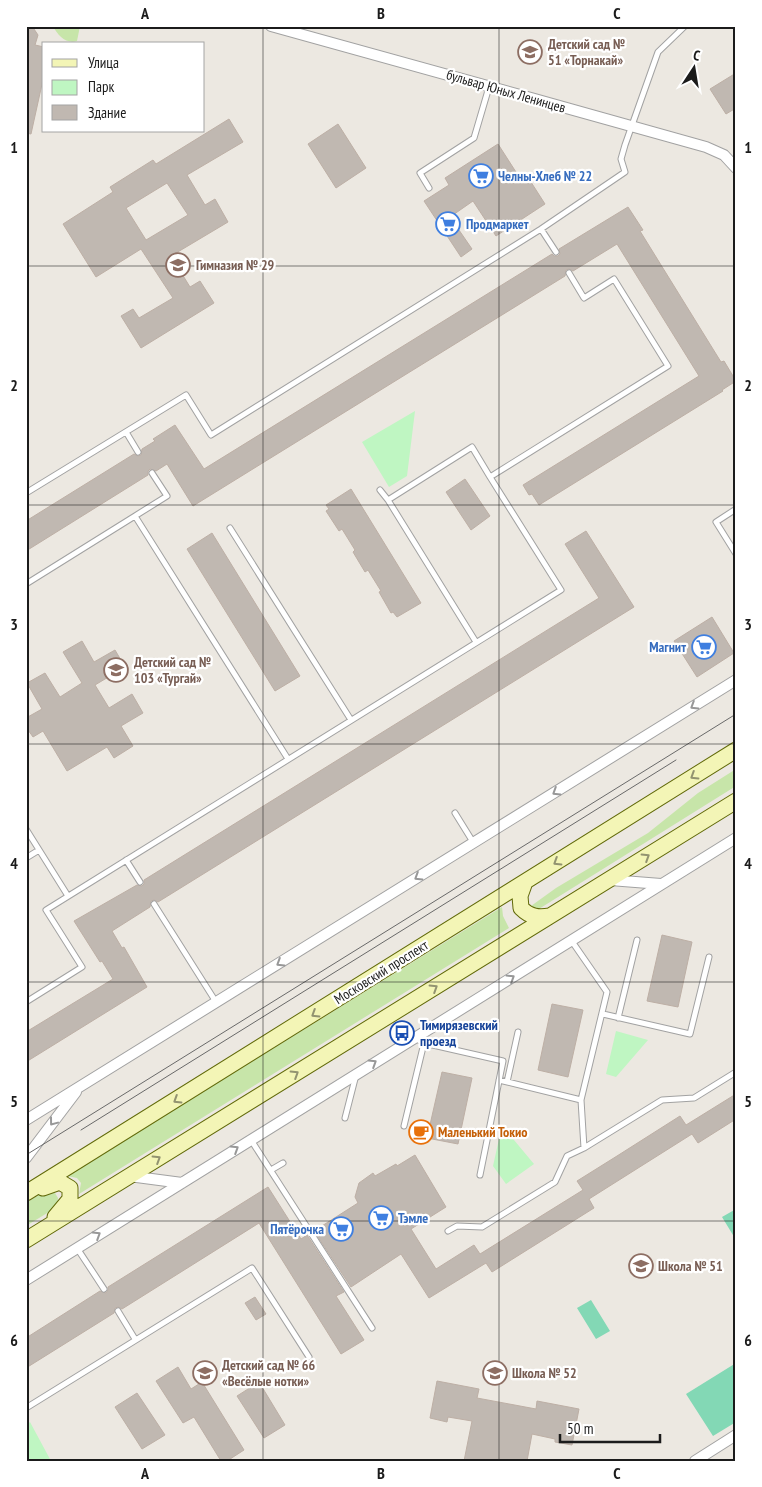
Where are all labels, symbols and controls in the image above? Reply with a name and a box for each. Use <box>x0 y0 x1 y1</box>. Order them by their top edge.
text: A <box>140 3 150 23</box>
text: B <box>377 3 385 23</box>
text: C <box>613 3 621 23</box>
place label: Детский сад № 51 «Торнакай» <box>548 35 625 69</box>
school or university icon: Детский сад № 51 «Торнакай» <box>517 39 543 65</box>
legend <box>42 42 205 132</box>
north arrow <box>670 42 720 92</box>
text: С <box>692 46 702 65</box>
text: Улица <box>88 53 119 72</box>
street label: бульвар Юных Ленинцев <box>444 65 568 117</box>
text: Парк <box>88 77 114 96</box>
text: Здание <box>88 103 126 122</box>
text: 1 <box>10 137 18 157</box>
text: 1 <box>744 137 752 157</box>
supermarket icon: Челны-Хлеб № 22 <box>468 163 494 189</box>
place label: Челны-Хлеб № 22 <box>498 167 592 185</box>
supermarket icon: Продмаркет <box>435 211 461 237</box>
place label: Продмаркет <box>466 215 529 233</box>
school or university icon: Гимназия № 29 <box>165 252 191 278</box>
place label: Гимназия № 29 <box>196 256 275 274</box>
text: 2 <box>10 375 18 395</box>
text: 2 <box>744 375 752 395</box>
text: 3 <box>10 614 18 634</box>
text: 3 <box>744 614 752 634</box>
supermarket icon: Магнит <box>691 634 717 660</box>
place label: Магнит <box>649 638 686 656</box>
place label: Детский сад № 103 «Тургай» <box>134 653 211 687</box>
school or university icon: Детский сад № 103 «Тургай» <box>103 657 129 683</box>
one-way arrow <box>691 700 700 709</box>
one-way arrow <box>691 770 700 780</box>
one-way arrow <box>553 785 562 795</box>
text: 4 <box>10 853 18 873</box>
text: 4 <box>744 853 752 873</box>
one-way arrow <box>641 854 650 863</box>
one-way arrow <box>553 856 562 866</box>
one-way arrow <box>415 871 424 881</box>
street label: Московский проспект <box>331 936 432 1008</box>
one-way arrow <box>276 957 286 966</box>
one-way arrow <box>506 974 515 984</box>
one-way arrow <box>428 985 437 995</box>
one-way arrow <box>312 1007 321 1017</box>
place label: Тимирязевский проезд <box>420 1016 498 1050</box>
bus stop icon: Тимирязевский проезд <box>389 1020 415 1046</box>
one-way arrow <box>368 1060 377 1070</box>
one-way arrow <box>290 1070 299 1080</box>
text: 5 <box>10 1091 18 1111</box>
text: 5 <box>744 1091 752 1111</box>
one-way arrow <box>174 1093 183 1103</box>
one-way arrow <box>50 1116 59 1126</box>
cafe icon: Маленький Токио <box>408 1119 434 1145</box>
place label: Маленький Токио <box>438 1123 528 1141</box>
one-way arrow <box>230 1146 239 1156</box>
one-way arrow <box>152 1156 161 1165</box>
supermarket icon: Тэмле <box>368 1205 394 1231</box>
place label: Тэмле <box>398 1209 428 1227</box>
supermarket icon: Пятёрочка <box>328 1216 354 1242</box>
place label: Пятёрочка <box>270 1220 324 1238</box>
one-way arrow <box>92 1232 101 1242</box>
school or university icon: Школа № 51 <box>628 1253 654 1279</box>
place label: Школа № 51 <box>658 1257 723 1275</box>
text: 6 <box>10 1330 18 1350</box>
text: 6 <box>744 1330 752 1350</box>
place label: Детский сад № 66 «Весёлые нотки» <box>222 1356 316 1390</box>
school or university icon: Детский сад № 66 «Весёлые нотки» <box>192 1360 218 1386</box>
school or university icon: Школа № 52 <box>482 1360 508 1386</box>
place label: Школа № 52 <box>512 1364 577 1382</box>
scale bar <box>560 1412 660 1444</box>
text: 50 m <box>567 1419 593 1438</box>
text: A <box>140 1463 150 1483</box>
text: B <box>377 1463 385 1483</box>
text: C <box>613 1463 621 1483</box>

